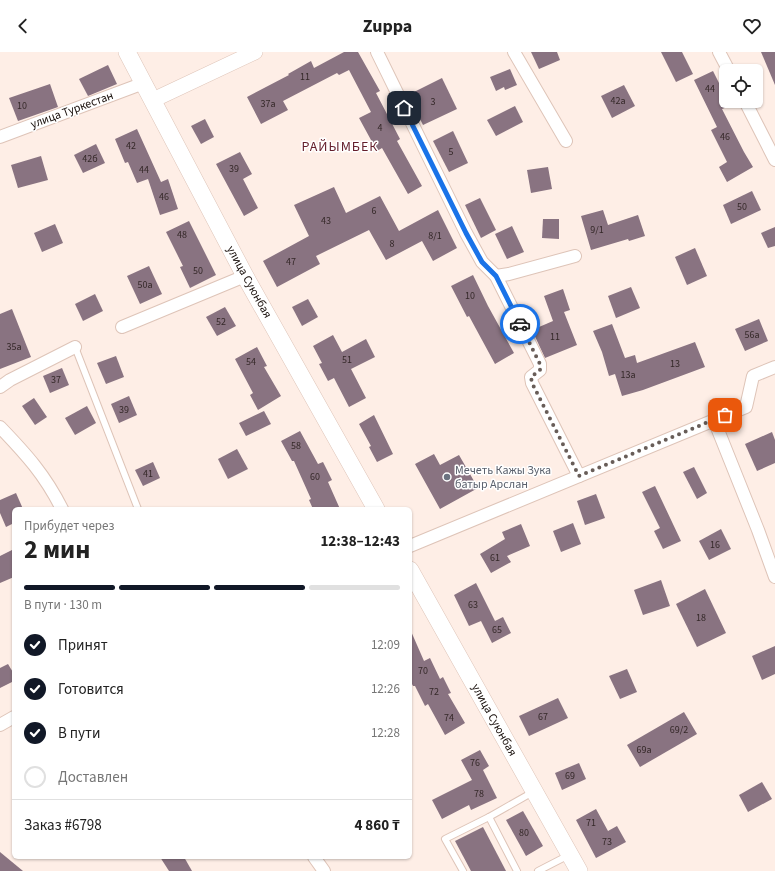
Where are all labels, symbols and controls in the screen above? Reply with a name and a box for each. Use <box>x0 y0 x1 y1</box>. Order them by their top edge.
text: Zuppa <box>363 14 412 39</box>
icon: back <box>12 15 34 37</box>
icon: heart <box>741 15 763 37</box>
map controls <box>719 64 763 108</box>
button: locate <box>719 64 763 108</box>
house number: 11 <box>300 70 310 84</box>
house number: 44 <box>705 82 715 96</box>
street label: улица Туркестан <box>28 87 116 133</box>
pin <box>387 91 421 125</box>
house number: 42а <box>611 94 625 108</box>
house number: 3 <box>431 95 436 109</box>
house number: 37а <box>261 97 275 111</box>
icon: home <box>393 97 415 119</box>
house number: 10 <box>17 99 27 113</box>
house number: 4 <box>378 121 383 135</box>
house number: 46 <box>720 130 730 144</box>
district label: РАЙЫМБЕК <box>302 137 378 157</box>
house number: 42 <box>126 139 136 153</box>
house number: 5 <box>449 145 454 159</box>
house number: 42б <box>82 152 98 166</box>
house number: 39 <box>229 162 239 176</box>
house number: 44 <box>139 163 149 177</box>
house number: 46 <box>159 190 169 204</box>
house number: 50 <box>737 200 747 214</box>
house number: 6 <box>372 204 377 218</box>
house number: 43 <box>321 214 331 228</box>
house number: 9/1 <box>590 223 604 237</box>
house number: 48 <box>177 228 187 242</box>
house number: 8/1 <box>428 229 442 243</box>
house number: 8 <box>390 237 395 251</box>
street label: улица Суюнбая <box>222 243 276 321</box>
house number: 47 <box>286 255 296 269</box>
house number: 50 <box>193 264 203 278</box>
house number: 50а <box>138 278 152 292</box>
house number: 10 <box>465 289 475 303</box>
courier <box>500 304 540 344</box>
icon: car <box>509 313 531 335</box>
house number: 52 <box>216 315 226 329</box>
house number: 56а <box>745 328 759 342</box>
house number: 11 <box>550 330 560 344</box>
house number: 35а <box>7 340 21 354</box>
house number: 51 <box>342 353 352 367</box>
house number: 54 <box>246 355 256 369</box>
house number: 13 <box>670 357 680 371</box>
house number: 13а <box>621 368 635 382</box>
house number: 37 <box>51 373 61 387</box>
pin <box>708 398 742 432</box>
house number: 39 <box>119 403 129 417</box>
icon: bag <box>714 404 736 426</box>
house number: 58 <box>291 439 301 453</box>
place label: Мечеть Кажы Зука батыр Арслан <box>455 462 551 493</box>
house number: 41 <box>143 467 153 481</box>
house number: 60 <box>310 470 320 484</box>
marker: Мечеть Кажы Зука батыр Арслан <box>442 472 452 482</box>
text: Прибудет через <box>24 517 114 535</box>
text: 2 мин <box>24 531 90 568</box>
text: 12:38–12:43 <box>320 531 400 552</box>
house number: 16 <box>710 538 720 552</box>
house number: 61 <box>490 551 500 565</box>
text: В пути · 130 m <box>24 596 102 614</box>
house number: 63 <box>468 598 478 612</box>
house number: 18 <box>696 611 706 625</box>
house number: 65 <box>492 623 502 637</box>
icon: check <box>24 634 46 656</box>
text: Принят <box>58 635 108 656</box>
text: 12:09 <box>371 636 400 654</box>
house number: 70 <box>418 664 428 678</box>
icon: check <box>24 678 46 700</box>
text: Готовится <box>58 679 124 700</box>
text: 12:26 <box>371 680 400 698</box>
street label: улица Суюнбая <box>467 681 521 759</box>
house number: 72 <box>429 685 439 699</box>
house number: 67 <box>538 710 548 724</box>
house number: 74 <box>444 711 454 725</box>
icon: check <box>24 722 46 744</box>
text: В пути <box>58 723 101 744</box>
house number: 69/2 <box>670 723 688 737</box>
text: 12:28 <box>371 724 400 742</box>
house number: 69а <box>637 743 651 757</box>
house number: 76 <box>470 756 480 770</box>
text: Доставлен <box>58 767 128 788</box>
house number: 69 <box>565 769 575 783</box>
house number: 78 <box>474 787 484 801</box>
text: Заказ #6798 <box>24 815 102 836</box>
text: 4 860 ₸ <box>354 815 400 836</box>
house number: 71 <box>586 816 596 830</box>
house number: 80 <box>519 826 529 840</box>
house number: 73 <box>602 835 612 849</box>

